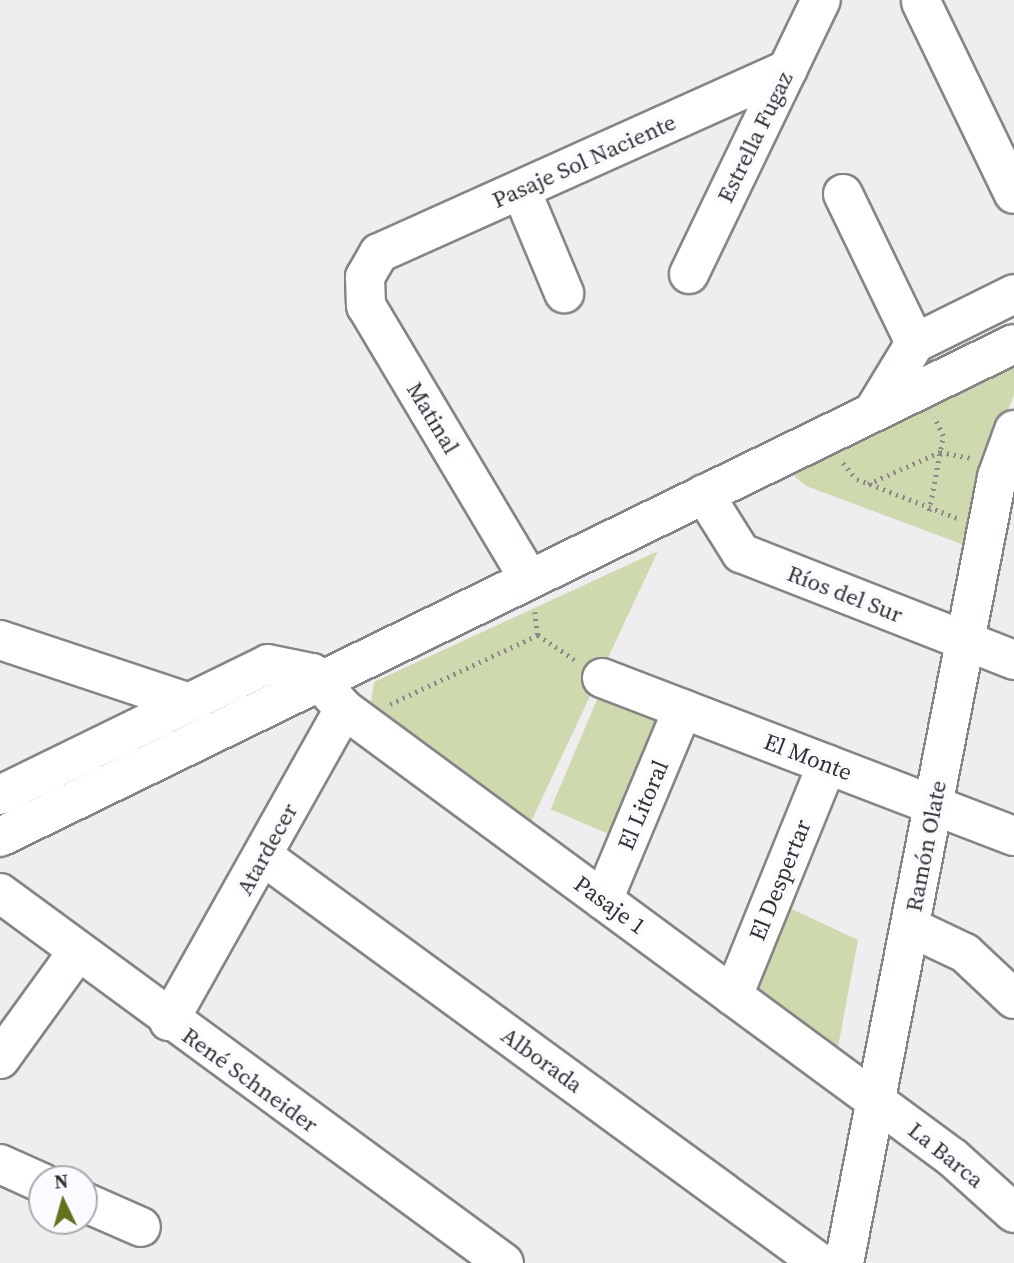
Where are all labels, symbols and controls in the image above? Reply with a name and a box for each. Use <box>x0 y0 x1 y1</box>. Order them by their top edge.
street label: Estrella Fugaz <box>711 67 799 207</box>
street label: Pasaje Sol Naciente <box>488 108 680 214</box>
street label: Matinal <box>401 377 465 459</box>
street label: Ríos del Sur <box>783 559 907 629</box>
street label: El Monte <box>760 728 856 786</box>
street label: El Litoral <box>612 756 674 854</box>
street label: Ramón Olate <box>900 778 952 914</box>
street label: Atardecer <box>230 798 304 900</box>
street label: El Despertar <box>743 815 817 945</box>
street label: Pasaje 1 <box>569 870 651 940</box>
street label: René Schneider <box>177 1021 323 1139</box>
street label: Alborada <box>496 1021 588 1099</box>
street label: La Barca <box>903 1116 989 1194</box>
north arrow <box>28 1165 98 1235</box>
text: N <box>53 1168 69 1195</box>

